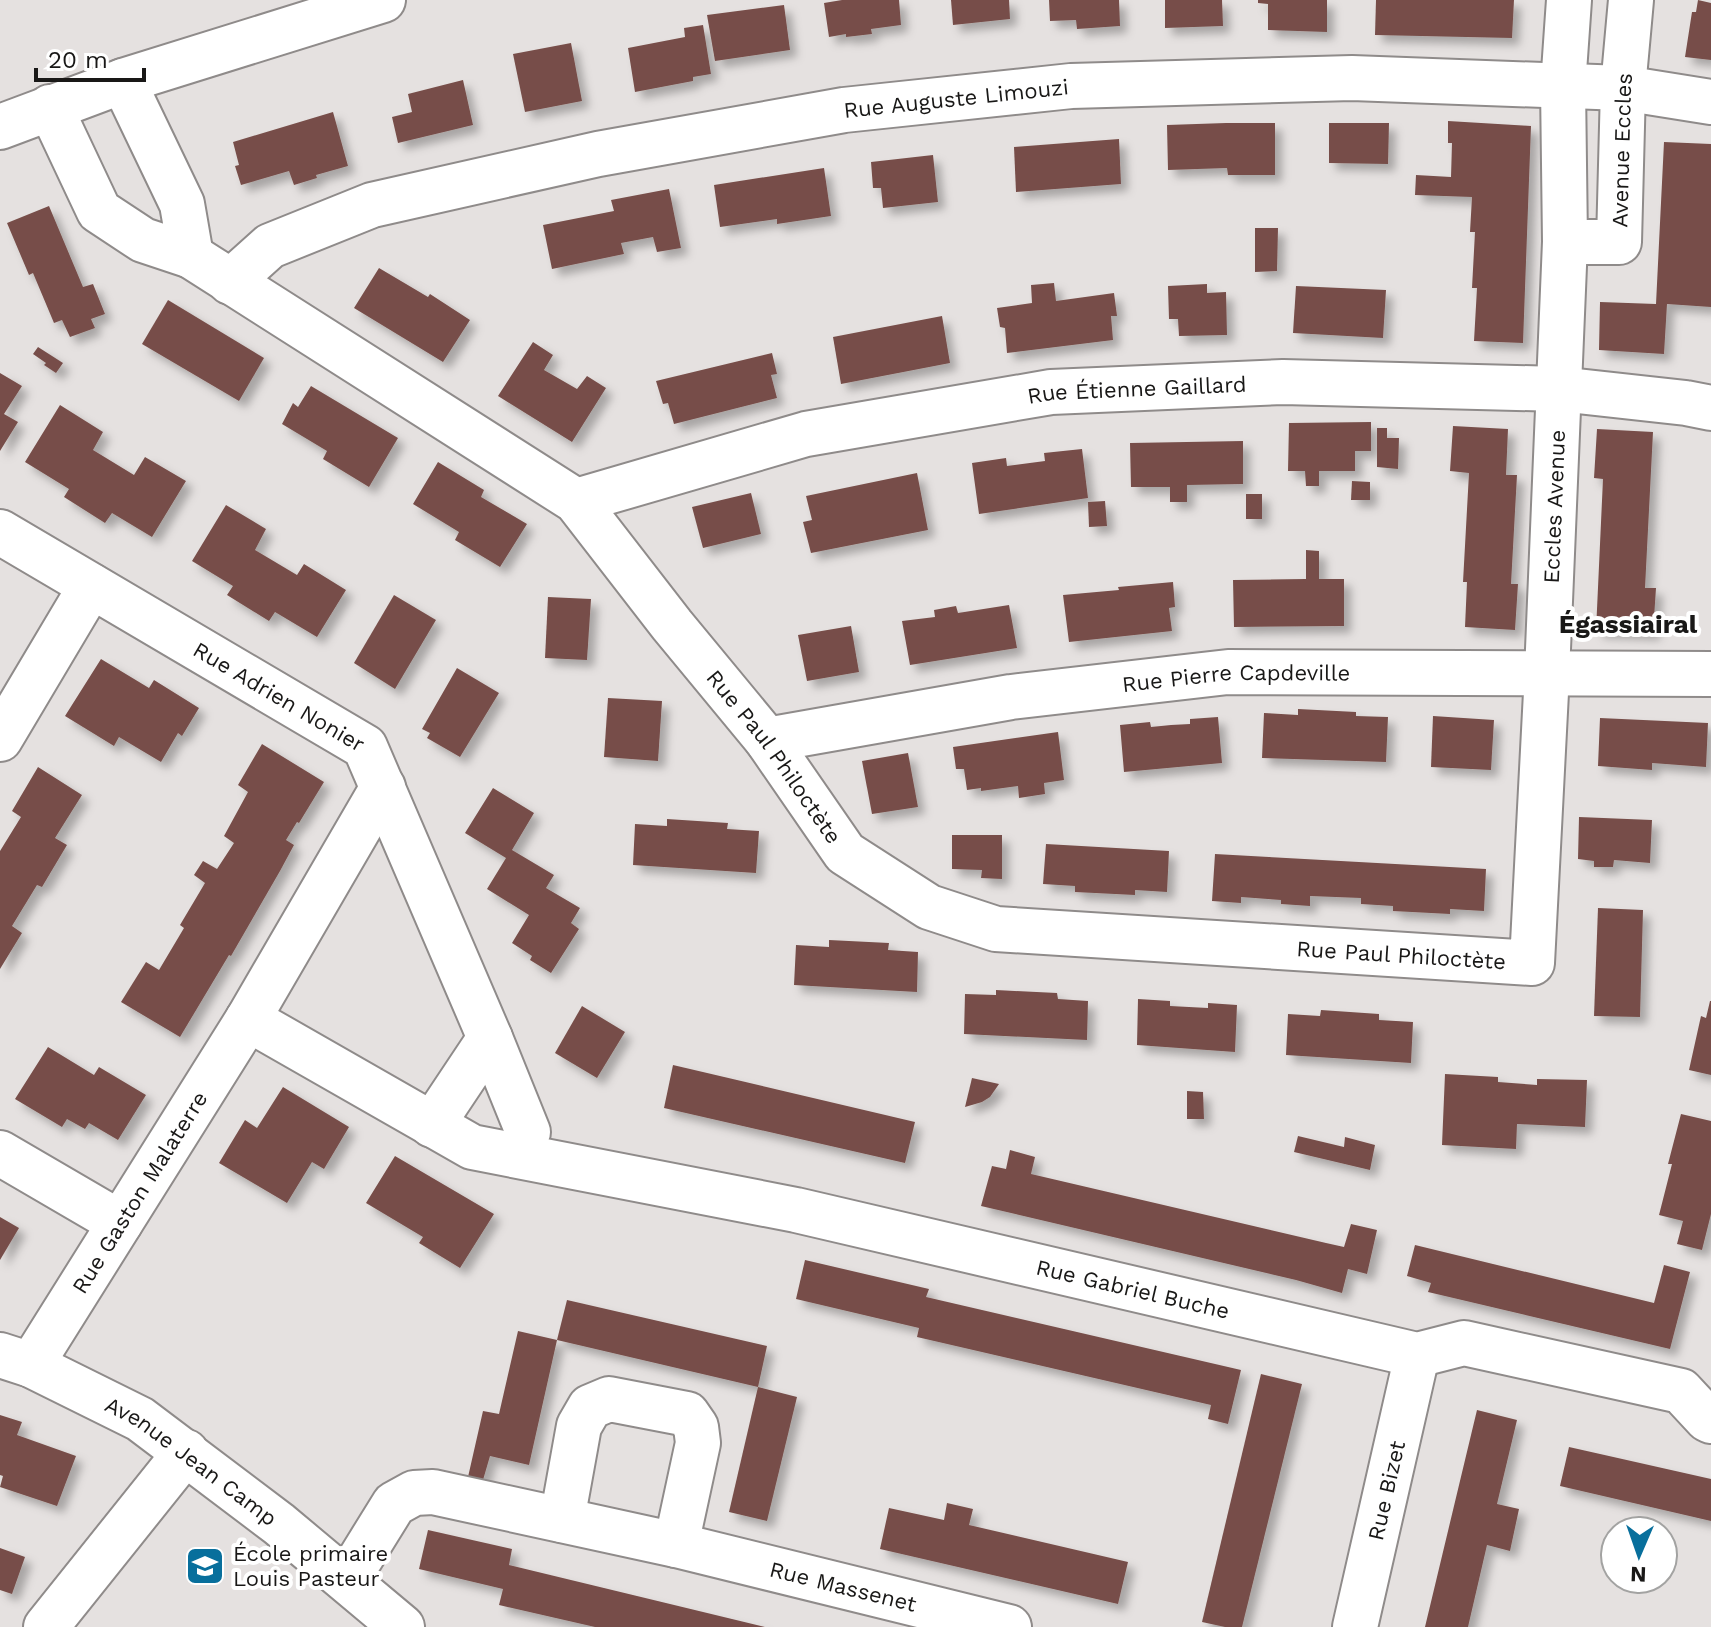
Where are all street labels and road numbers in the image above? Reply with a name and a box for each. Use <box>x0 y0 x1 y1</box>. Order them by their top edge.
street label: Avenue Eccles <box>1607 72 1637 228</box>
street label: Rue Auguste Limouzi <box>842 74 1070 123</box>
street label: Rue Étienne Gaillard <box>1025 372 1247 409</box>
street label: Eccles Avenue <box>1539 429 1570 584</box>
street label: Rue Adrien Nonier <box>189 637 369 757</box>
street label: Rue Pierre Capdeville <box>1121 660 1350 697</box>
street label: Rue Paul Philoctète <box>701 665 847 848</box>
street label: Rue Paul Philoctète <box>1296 936 1507 974</box>
street label: Rue Gaston Malaterre <box>67 1087 213 1298</box>
street label: Rue Gabriel Buche <box>1034 1254 1232 1324</box>
street label: Avenue Jean Camp <box>101 1392 282 1531</box>
street label: Rue Bizet <box>1363 1438 1410 1543</box>
street label: Rue Massenet <box>767 1557 919 1617</box>

